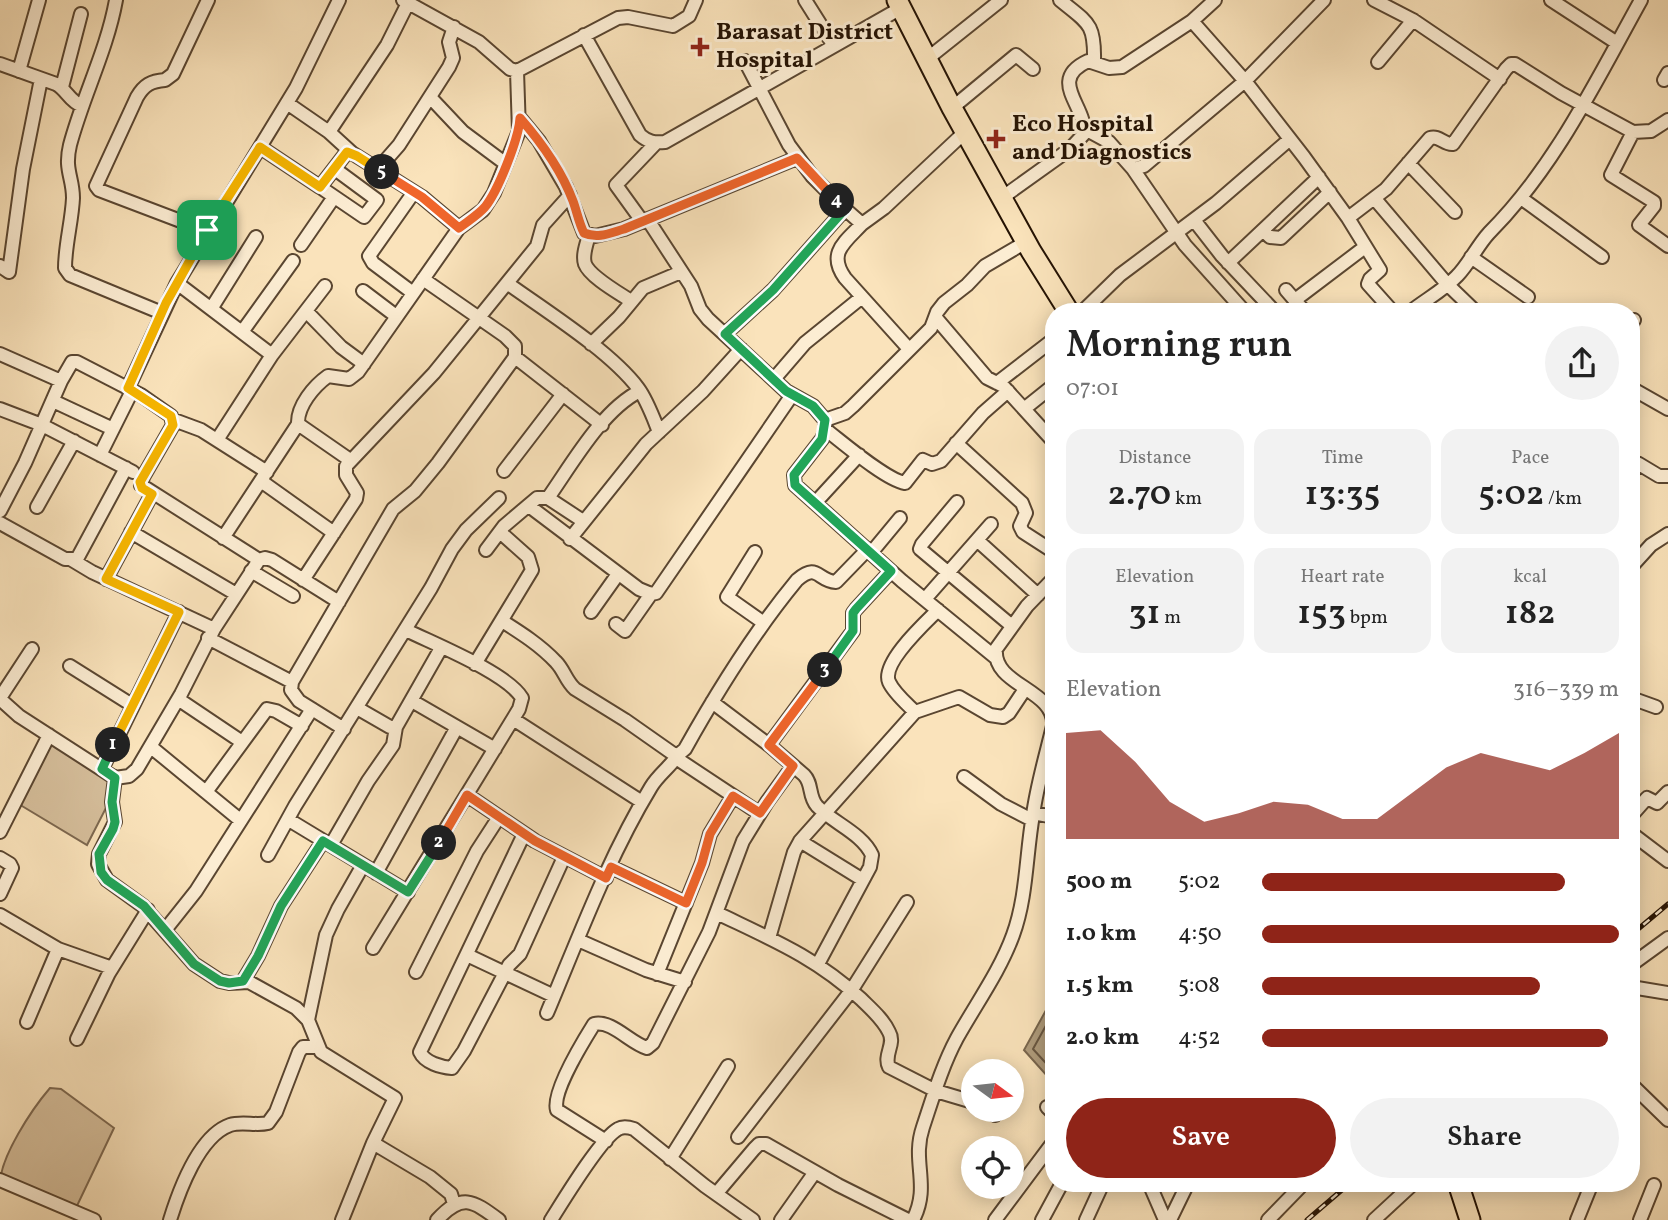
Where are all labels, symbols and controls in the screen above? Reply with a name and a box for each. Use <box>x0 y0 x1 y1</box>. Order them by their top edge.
place label: Barasat District Hospital <box>716 16 893 78</box>
marker: Barasat District Hospital <box>690 37 710 57</box>
place label: Eco Hospital and Diagnostics <box>1012 108 1192 170</box>
marker: Eco Hospital and Diagnostics <box>986 129 1006 149</box>
pin: 5 <box>364 154 400 190</box>
text: 5 <box>377 158 386 184</box>
pin: 4 <box>820 184 854 218</box>
text: 4 <box>831 187 842 213</box>
pin <box>177 200 237 260</box>
icon: arrive <box>188 211 226 249</box>
text: Morning run <box>1066 320 1292 373</box>
button: share <box>1545 326 1619 400</box>
text: 07:01 <box>1066 373 1119 405</box>
text: Distance <box>1118 445 1191 471</box>
text: Time <box>1322 445 1363 471</box>
text: Pace <box>1511 445 1549 471</box>
text: 2.70 <box>1108 471 1171 519</box>
text: 13:35 <box>1305 471 1380 519</box>
text: 5:02 <box>1478 471 1544 519</box>
text: km <box>1171 486 1202 512</box>
text: /km <box>1544 486 1582 512</box>
text: Elevation <box>1115 564 1194 590</box>
text: Heart rate <box>1301 564 1384 590</box>
text: kcal <box>1513 564 1547 590</box>
text: 31 <box>1129 590 1160 638</box>
text: 153 <box>1297 590 1346 638</box>
text: 182 <box>1505 590 1555 638</box>
text: m <box>1160 605 1181 631</box>
text: bpm <box>1346 605 1388 631</box>
pin: 3 <box>808 652 842 688</box>
text: 3 <box>820 656 829 682</box>
text: Elevation <box>1066 674 1162 706</box>
text: 316–339 m <box>1513 674 1619 706</box>
pin: 1 <box>96 728 130 762</box>
text: 1 <box>109 731 116 757</box>
pin: 2 <box>422 826 457 860</box>
text: 2 <box>434 829 443 855</box>
text: 500 m <box>1066 866 1132 898</box>
text: 5:02 <box>1178 866 1221 898</box>
text: 1.0 km <box>1066 918 1137 950</box>
text: 4:50 <box>1178 918 1222 950</box>
text: 1.5 km <box>1066 970 1133 1002</box>
text: 5:08 <box>1178 970 1220 1002</box>
text: 2.0 km <box>1066 1022 1139 1054</box>
text: 4:52 <box>1178 1022 1221 1054</box>
north arrow <box>961 1059 1024 1122</box>
map controls <box>961 1059 1024 1199</box>
button: Save <box>1066 1098 1336 1178</box>
button: Share <box>1350 1098 1619 1178</box>
button: locate <box>961 1136 1024 1199</box>

